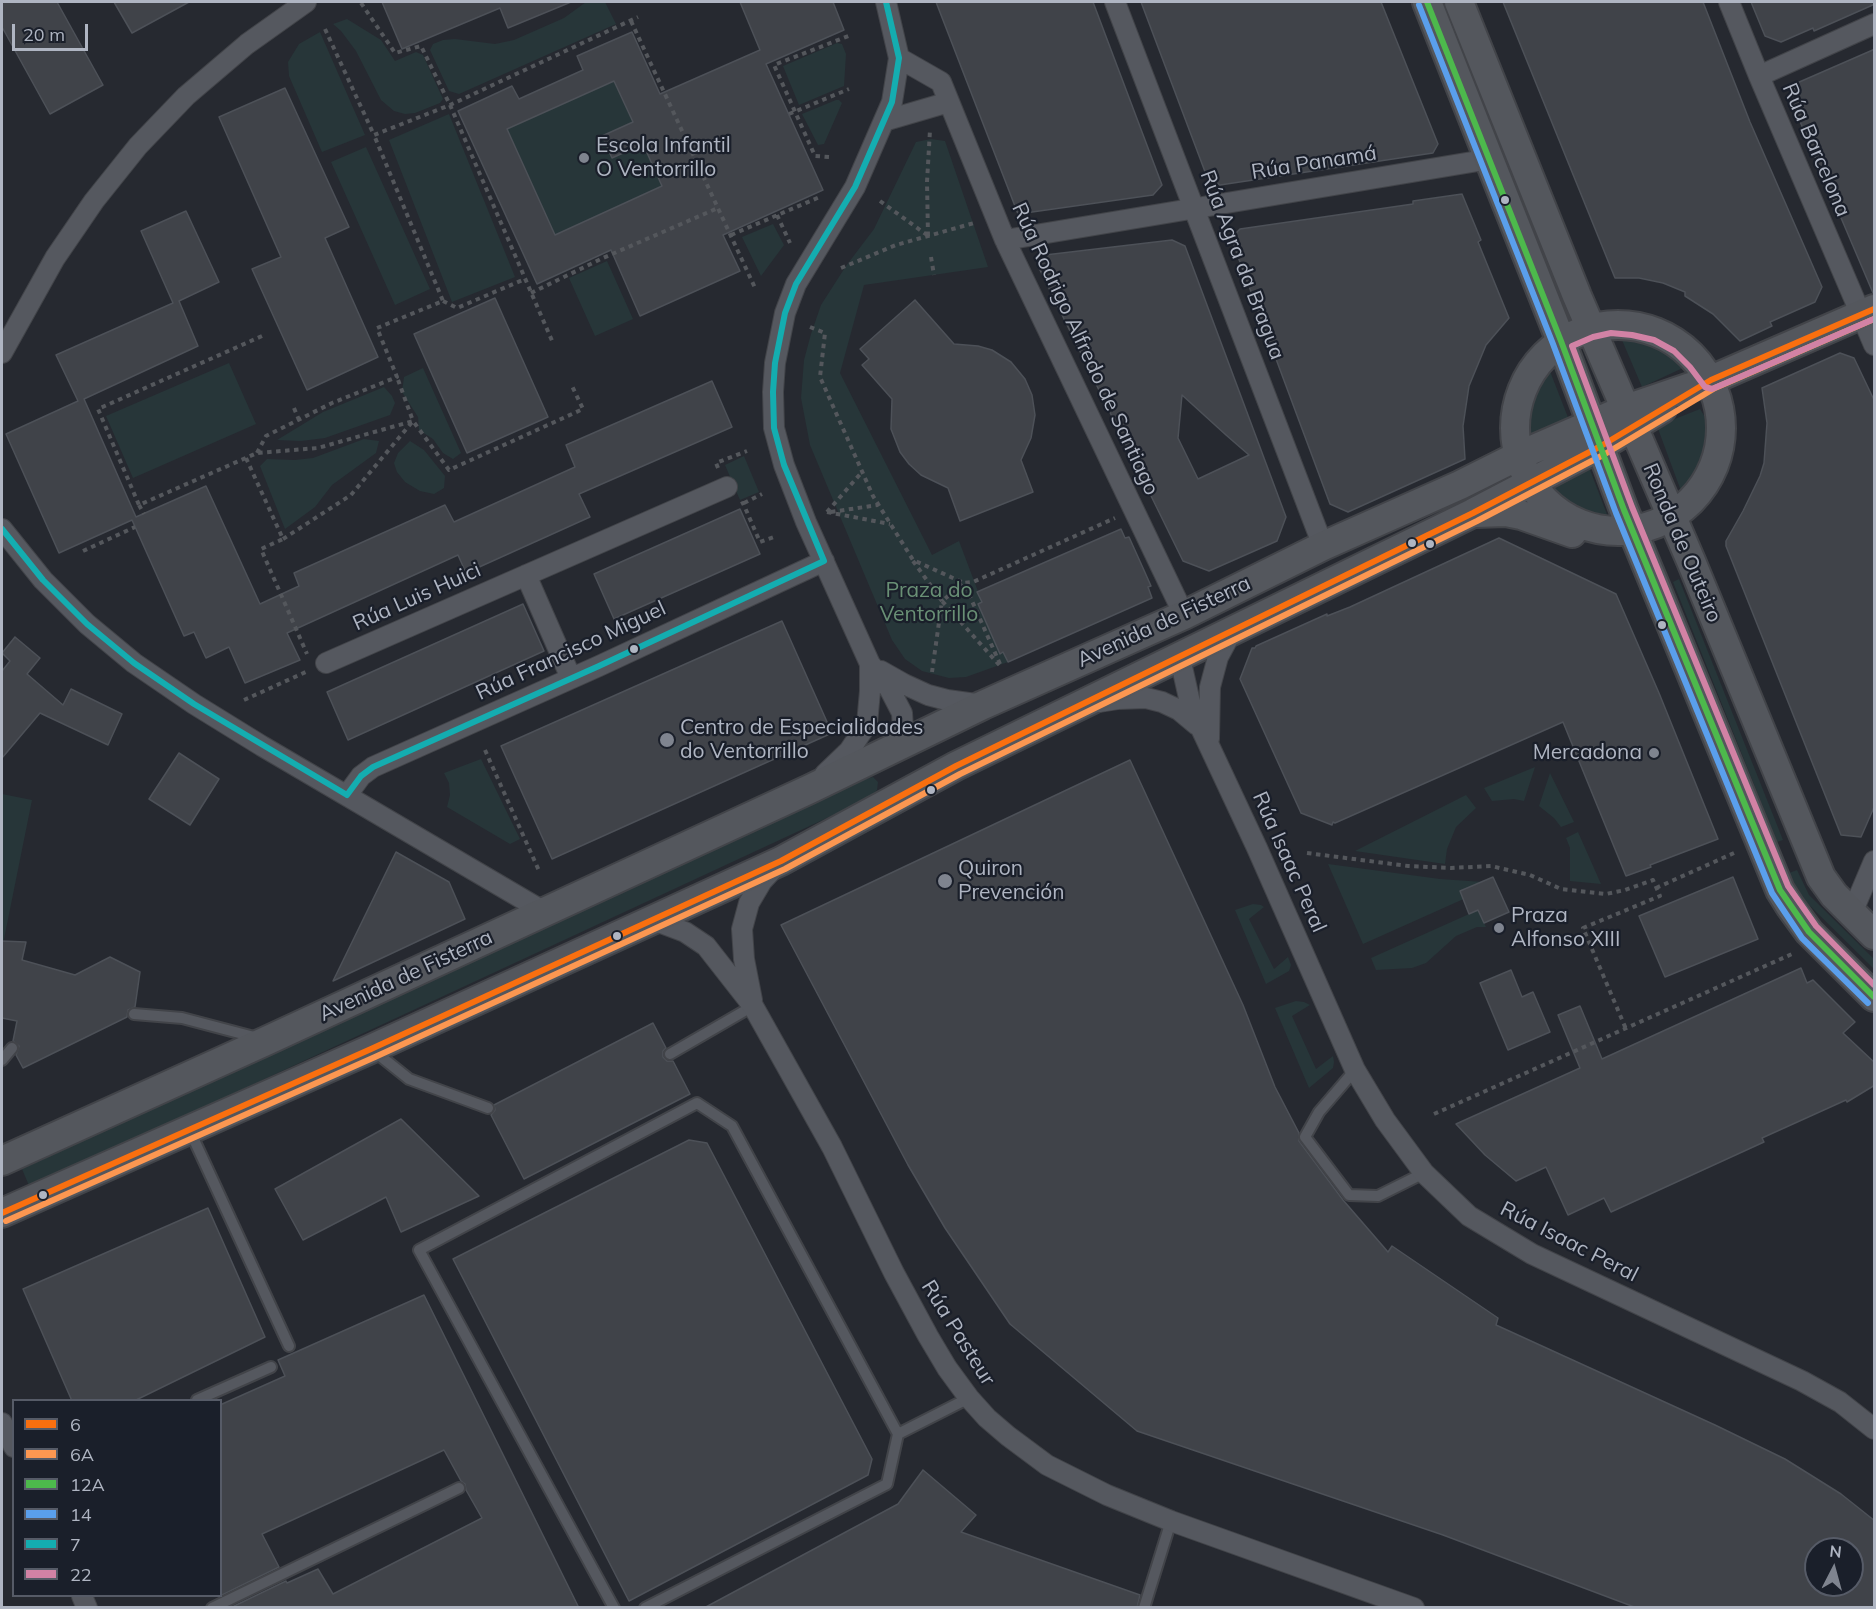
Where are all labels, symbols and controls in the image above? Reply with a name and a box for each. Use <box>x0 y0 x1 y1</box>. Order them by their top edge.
scale bar <box>15 12 92 50</box>
text: 20 m <box>23 23 65 46</box>
street label: Rúa Barcelona <box>1777 79 1855 221</box>
place label: Escola Infantil O Ventorrillo <box>596 133 731 183</box>
street label: Rúa Panamá <box>1250 141 1378 185</box>
marker: Escola Infantil O Ventorrillo <box>577 151 591 165</box>
street label: Rúa Agra da Bragua <box>1194 167 1290 363</box>
unlabelled marker <box>1499 194 1511 206</box>
street label: Rúa Rodrigo Alfredo de Santiago <box>1006 199 1164 499</box>
street label: Ronda de Outeiro <box>1637 460 1727 626</box>
unlabelled marker <box>1406 537 1418 549</box>
unlabelled marker <box>1424 538 1436 550</box>
street label: Rúa Luis Huici <box>349 558 485 636</box>
street label: Avenida de Fisterra <box>1073 571 1255 673</box>
park label: Praza do Ventorrillo <box>880 578 978 628</box>
street label: Rúa Francisco Miguel <box>472 596 670 706</box>
unlabelled marker <box>1656 619 1668 631</box>
unlabelled marker <box>628 643 640 655</box>
place label: Centro de Especialidades do Ventorrillo <box>680 715 923 765</box>
marker: Centro de Especialidades do Ventorrillo <box>658 731 676 749</box>
place label: Mercadona <box>1533 740 1642 766</box>
marker: Mercadona <box>1647 746 1661 760</box>
unlabelled marker <box>925 784 937 796</box>
street label: Rúa Isaac Peral <box>1247 788 1331 936</box>
place label: Quiron Prevención <box>958 856 1065 906</box>
marker: Quiron Prevención <box>936 872 954 890</box>
place label: Praza Alfonso XIII <box>1511 903 1620 953</box>
marker: Praza Alfonso XIII <box>1492 921 1506 935</box>
street label: Avenida de Fisterra <box>315 925 497 1027</box>
unlabelled marker <box>611 930 623 942</box>
unlabelled marker <box>37 1189 49 1201</box>
street label: Rúa Isaac Peral <box>1496 1196 1642 1288</box>
street label: Rúa Pasteur <box>916 1276 1000 1390</box>
legend <box>12 1399 222 1597</box>
text: 6 <box>70 1413 81 1436</box>
text: 6A <box>70 1443 94 1466</box>
text: 12A <box>70 1473 105 1496</box>
text: 14 <box>70 1503 92 1526</box>
text: 7 <box>70 1533 81 1556</box>
north arrow <box>1804 1537 1864 1597</box>
text: N <box>1829 1541 1843 1562</box>
text: 22 <box>70 1563 92 1586</box>

